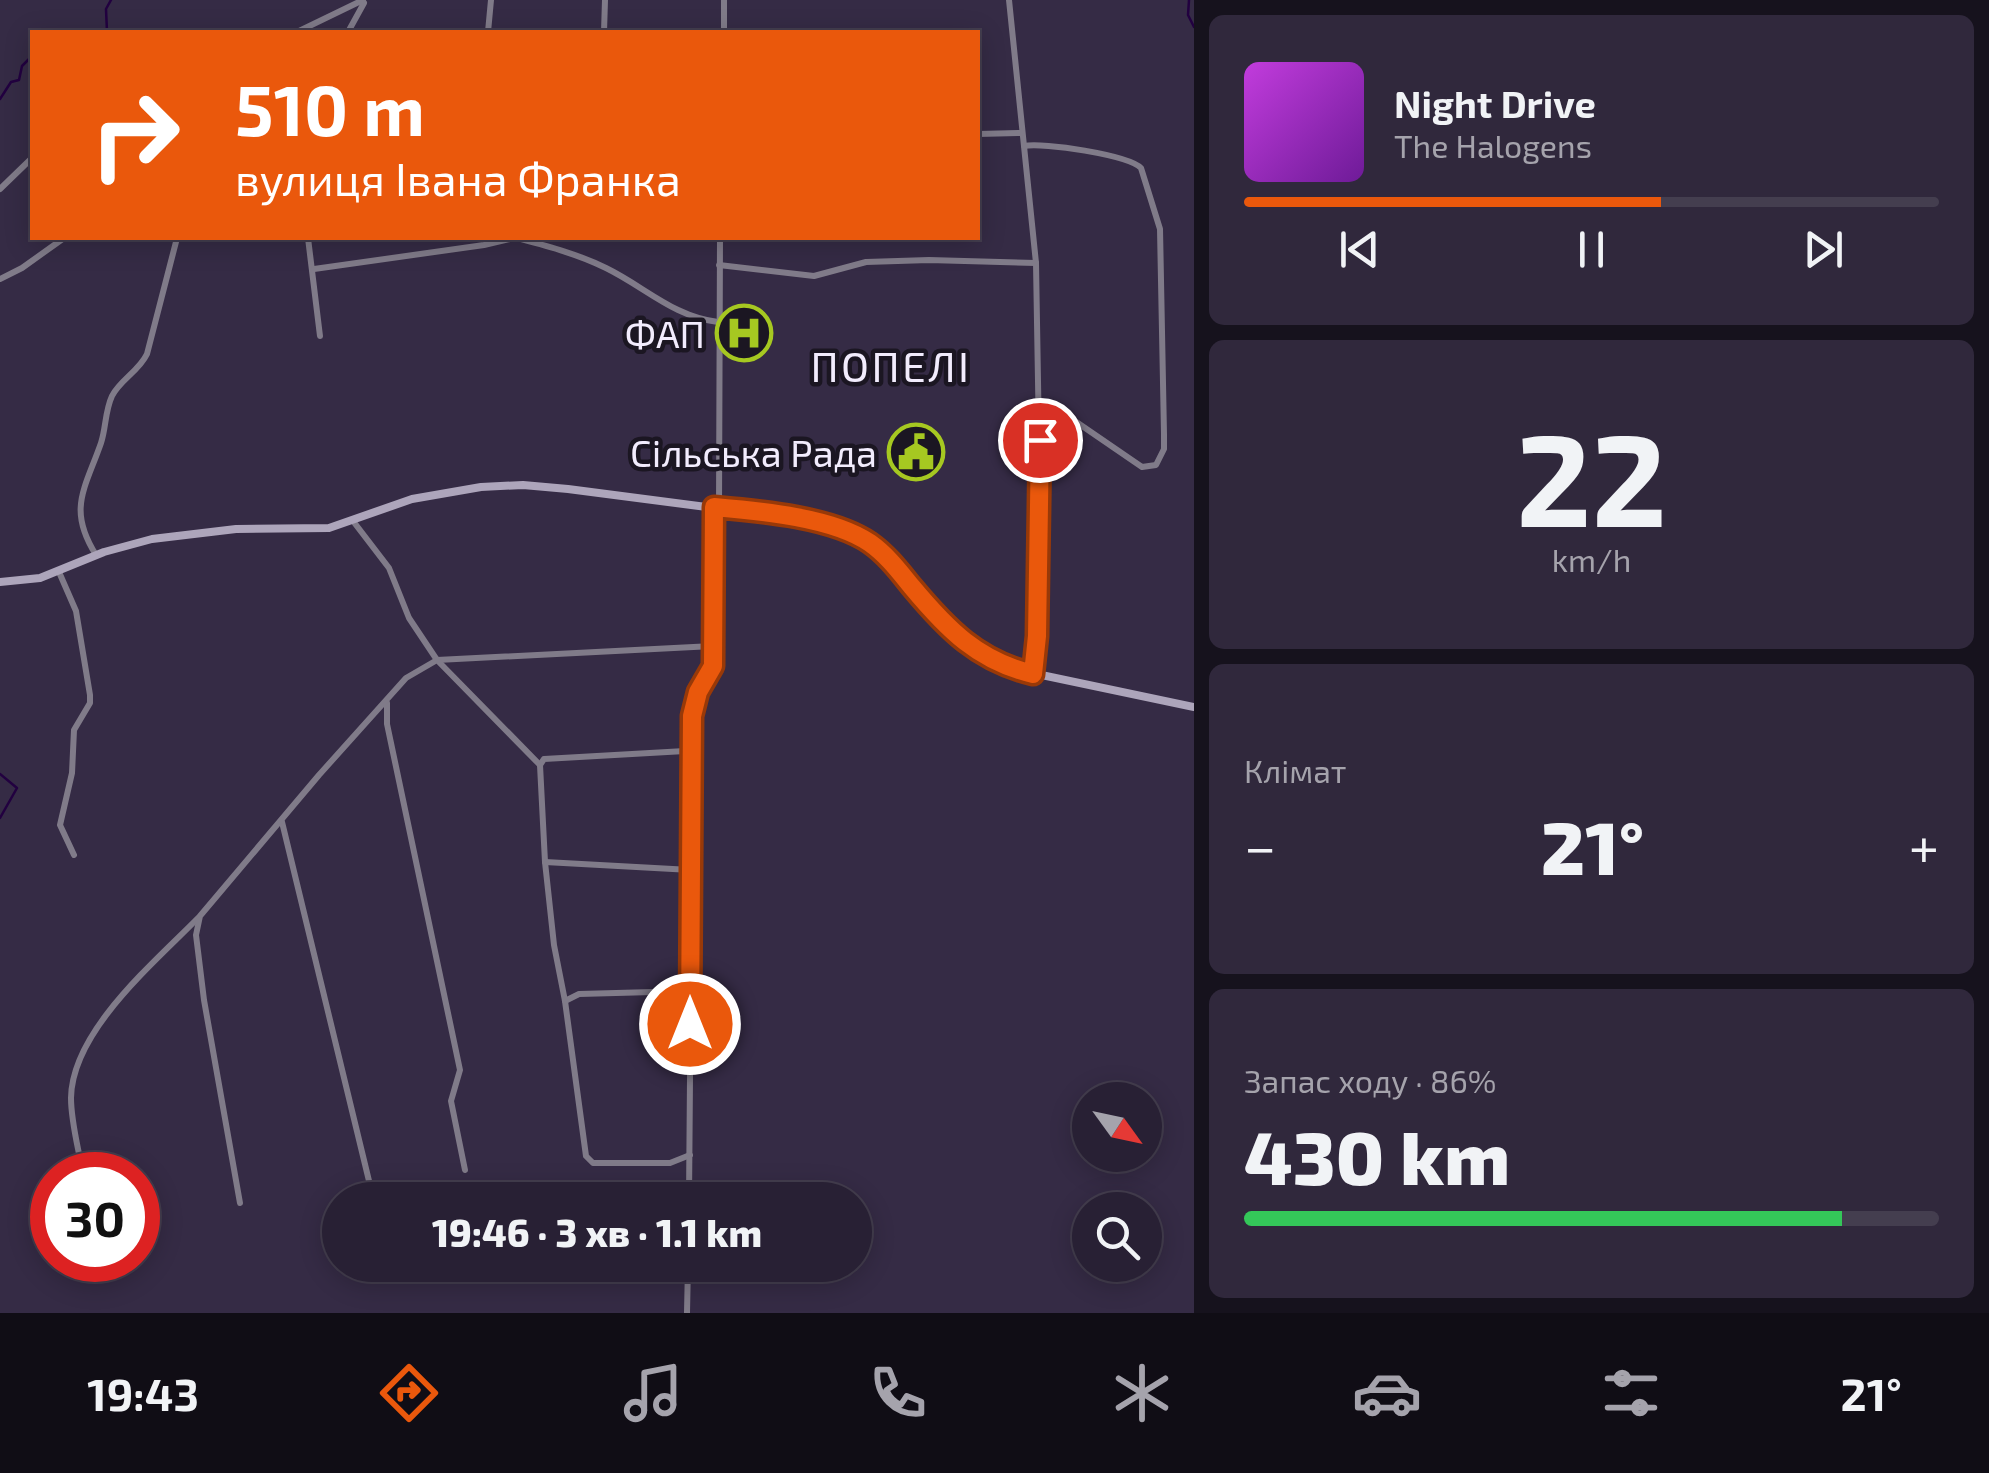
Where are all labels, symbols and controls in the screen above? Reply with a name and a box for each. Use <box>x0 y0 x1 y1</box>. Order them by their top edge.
text: 510 m <box>235 66 425 150</box>
icon: right <box>70 70 200 200</box>
text: Night Drive <box>1394 80 1596 126</box>
text: The Halogens <box>1394 126 1592 164</box>
text: вулиця Івана Франка <box>235 151 681 205</box>
icon: previous <box>1332 222 1387 277</box>
icon: pause <box>1564 222 1619 277</box>
icon: next <box>1796 222 1851 277</box>
hospital icon: ФАП <box>714 303 774 363</box>
place label: ФАП <box>625 310 705 356</box>
district label: ПОПЕЛІ <box>810 340 972 390</box>
text: 22 <box>1516 397 1667 553</box>
pin <box>998 398 1083 483</box>
icon: arrive <box>1013 413 1068 468</box>
public building icon: Сільська Рада <box>886 422 946 482</box>
place label: Сільська Рада <box>630 429 877 475</box>
text: km/h <box>1552 540 1631 578</box>
text: Клімат <box>1244 751 1347 789</box>
text: 21° <box>1541 800 1644 890</box>
text: − <box>1244 812 1276 878</box>
text: + <box>1909 812 1939 878</box>
position arrow <box>638 972 742 1076</box>
text: Запас ходу · 86% <box>1244 1061 1496 1099</box>
north arrow <box>1072 1082 1162 1172</box>
map controls <box>1072 1082 1162 1282</box>
text: 430 km <box>1244 1110 1510 1200</box>
speed limit sign: 30 <box>30 1152 160 1282</box>
button: search <box>1072 1192 1162 1282</box>
text: 19:46 · 3 хв · 1.1 km <box>432 1209 762 1255</box>
icon: directions <box>374 1358 444 1428</box>
icon: music <box>618 1358 688 1428</box>
icon: phone <box>863 1358 933 1428</box>
icon: climate <box>1107 1358 1177 1428</box>
icon: car <box>1352 1358 1422 1428</box>
icon: filters <box>1596 1358 1666 1428</box>
text: 19:43 <box>87 1366 199 1420</box>
text: 21° <box>1841 1366 1902 1420</box>

